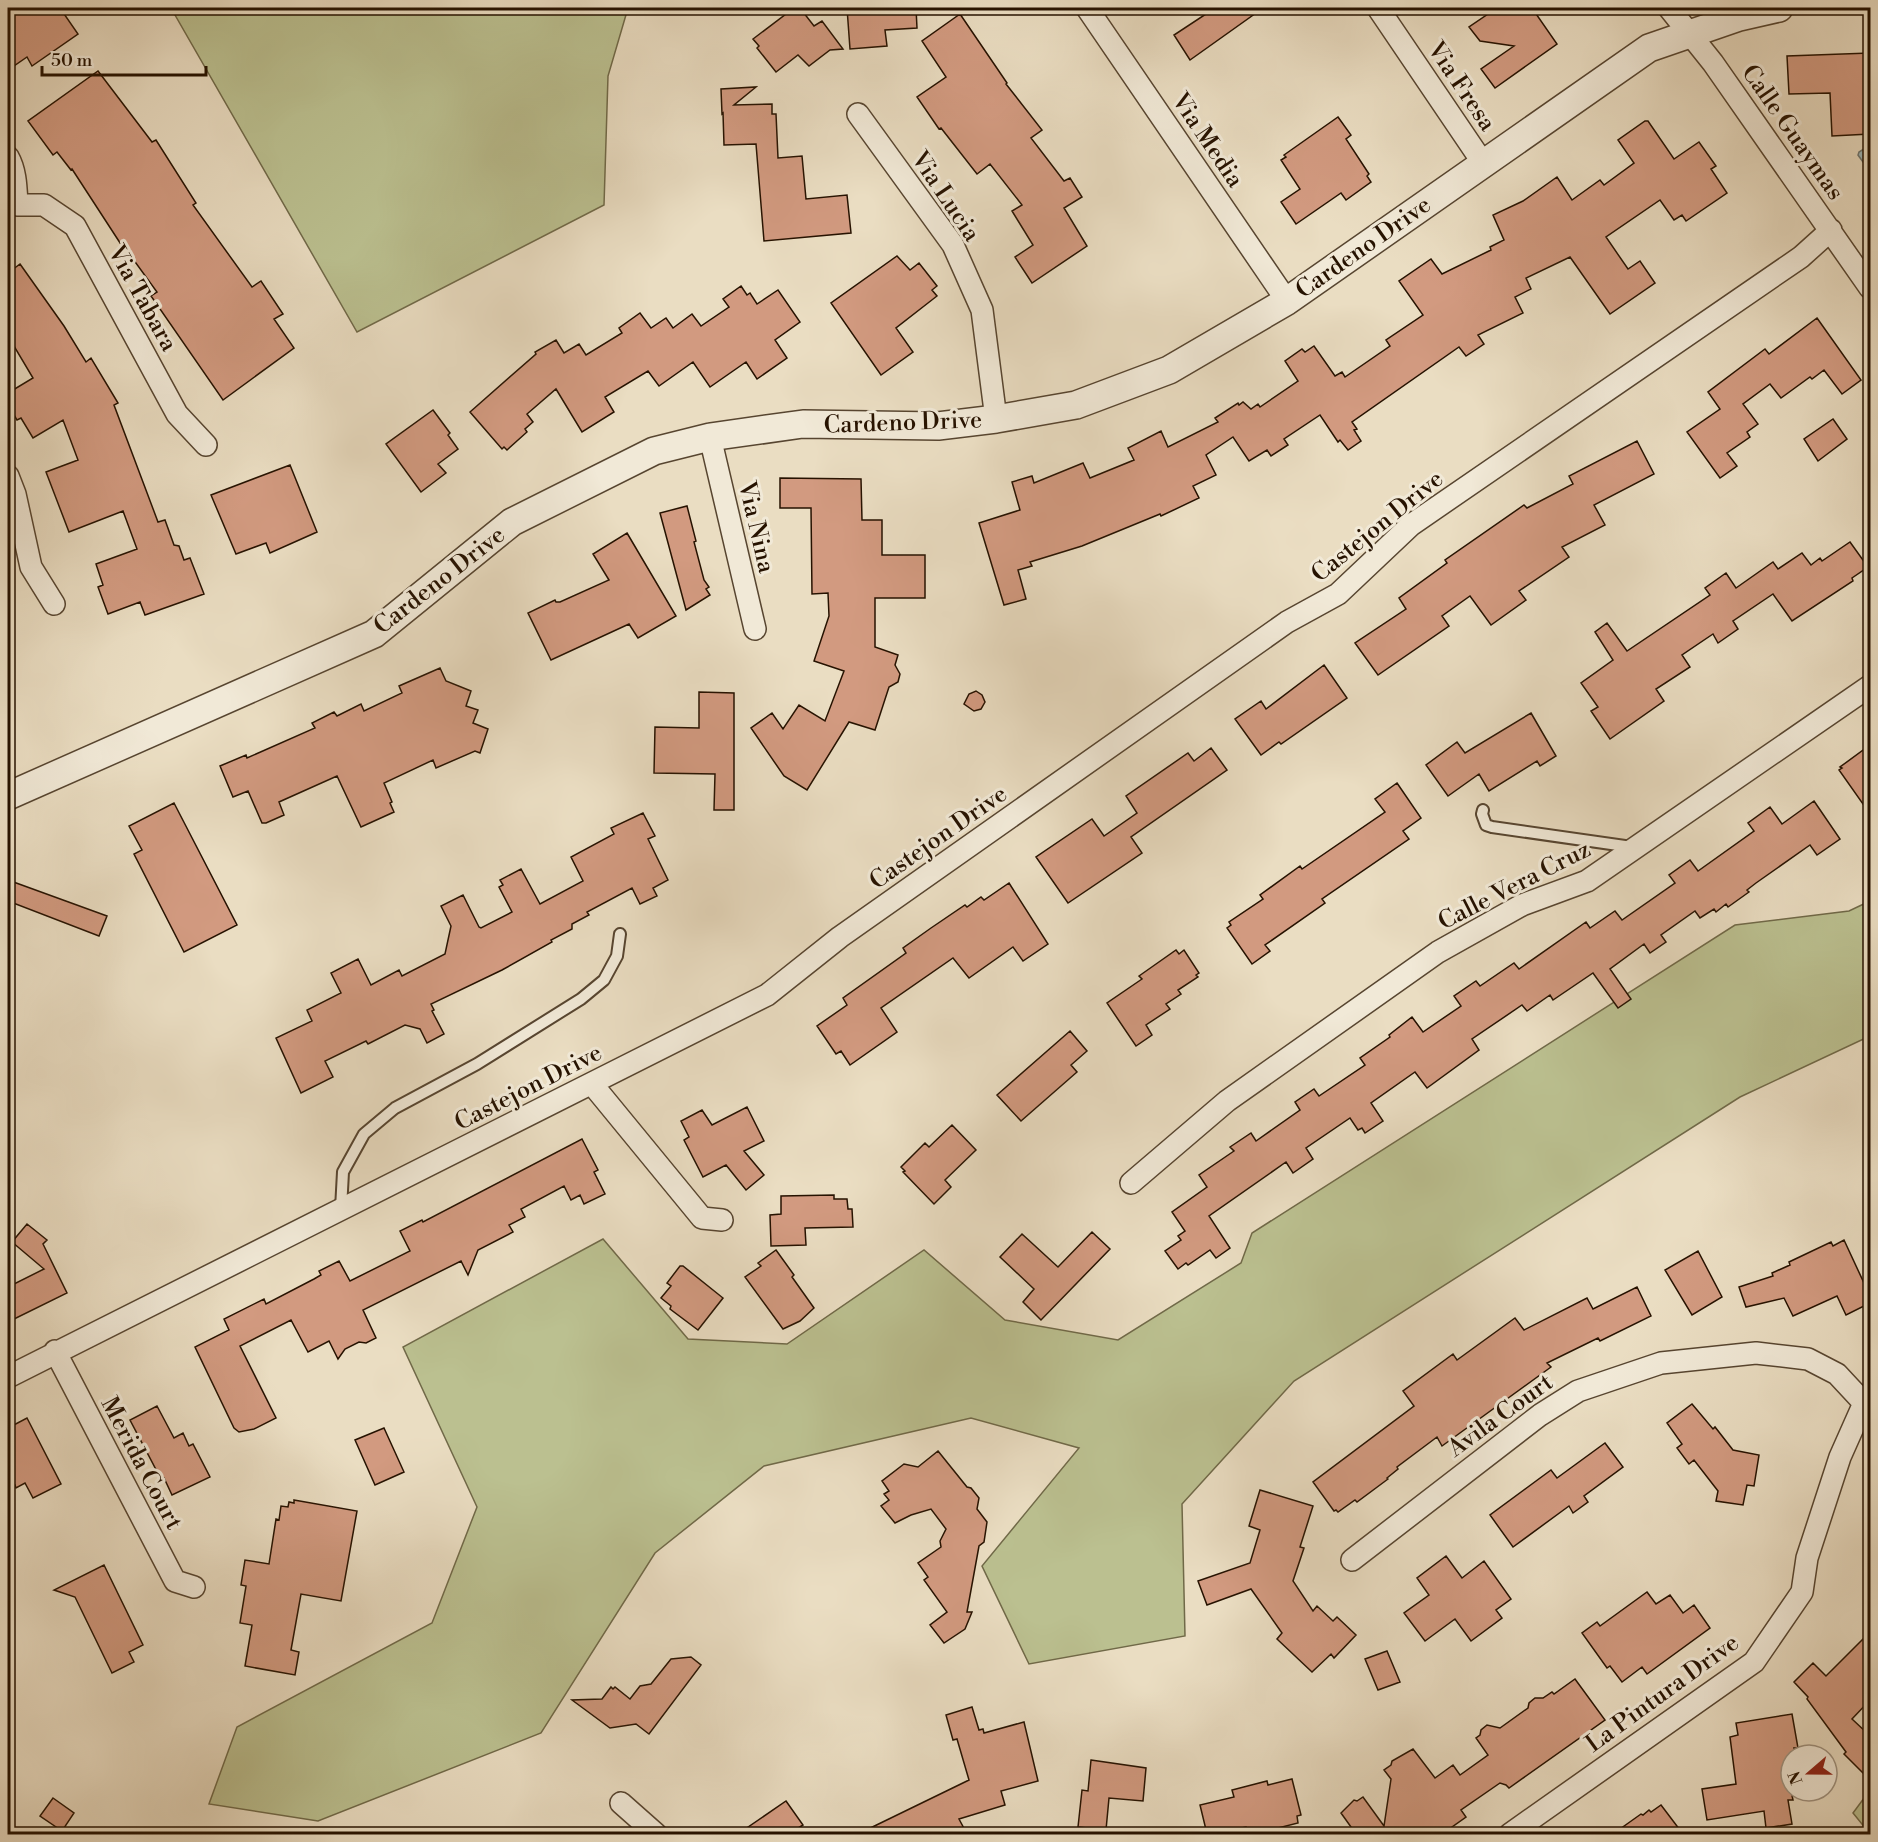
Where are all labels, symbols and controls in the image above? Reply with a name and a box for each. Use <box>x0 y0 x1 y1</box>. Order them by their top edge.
street label: Via Fresa <box>1420 35 1502 138</box>
scale bar <box>42 39 206 77</box>
text: 50 m <box>51 49 93 72</box>
street label: Calle Guaymas <box>1734 59 1850 206</box>
street label: Via Media <box>1164 87 1250 194</box>
street label: Via Lucia <box>904 145 987 248</box>
street label: Cardeno Drive <box>1290 190 1437 306</box>
street label: Via Tabara <box>100 239 184 358</box>
street label: Cardeno Drive <box>823 405 983 441</box>
street label: Castejon Drive <box>1305 464 1450 589</box>
street label: Via Nina <box>731 478 781 577</box>
street label: Cardeno Drive <box>368 520 511 641</box>
street label: Castejon Drive <box>864 779 1013 896</box>
street label: Calle Vera Cruz <box>1433 835 1596 937</box>
street label: Castejon Drive <box>450 1038 607 1138</box>
street label: Avila Court <box>1441 1367 1559 1465</box>
street label: Merida Court <box>94 1392 189 1535</box>
street label: La Pintura Drive <box>1580 1628 1745 1760</box>
north arrow <box>1779 1743 1839 1803</box>
text: N <box>1784 1768 1807 1787</box>

